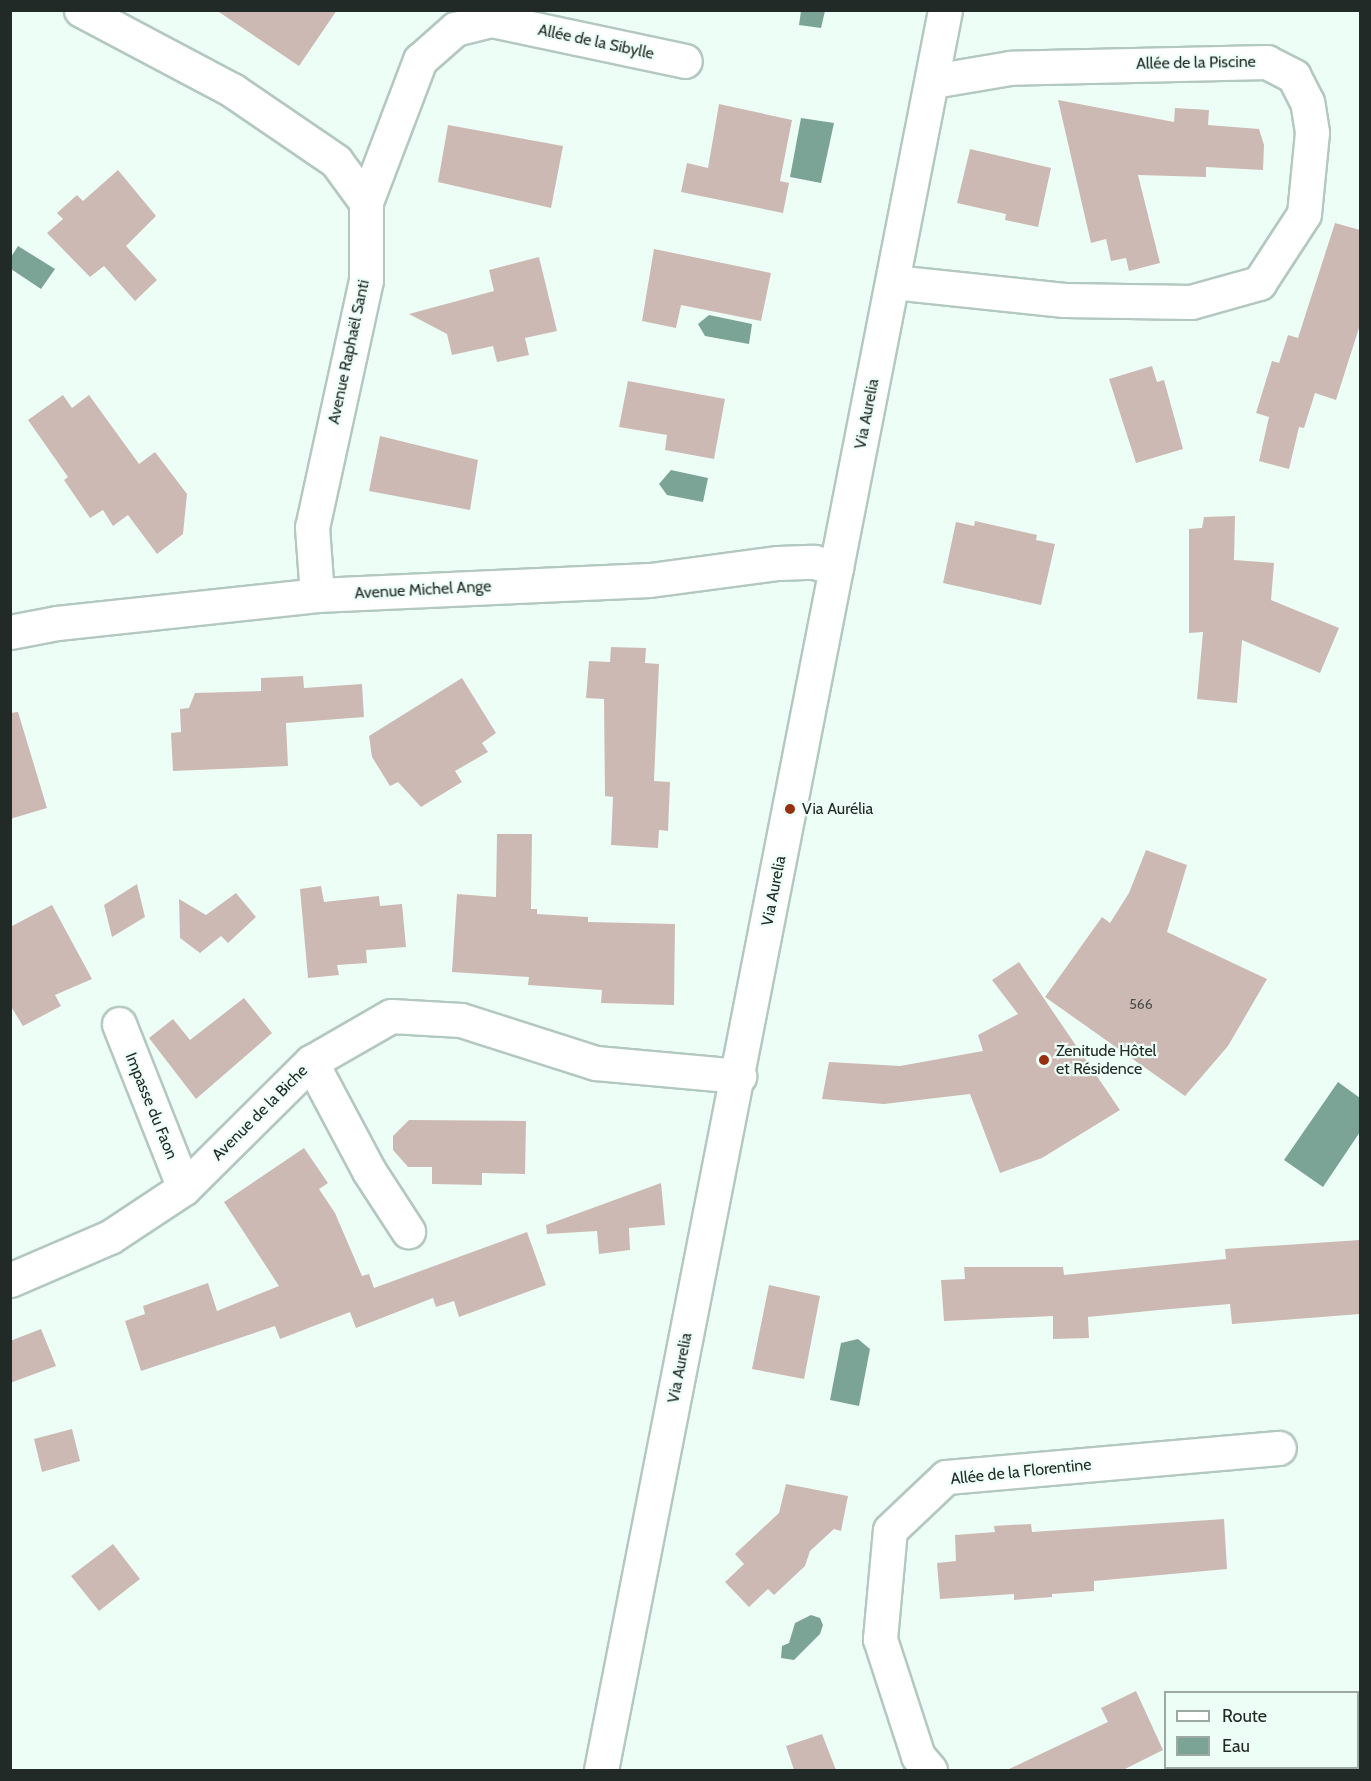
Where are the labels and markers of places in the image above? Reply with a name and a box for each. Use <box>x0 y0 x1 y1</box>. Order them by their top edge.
place label: Via Aurélia <box>802 799 873 819</box>
marker: Via Aurélia <box>783 802 797 816</box>
place label: Zenitude Hôtel et Résidence <box>1056 1041 1156 1079</box>
marker: Zenitude Hôtel et Résidence <box>1037 1053 1051 1067</box>

